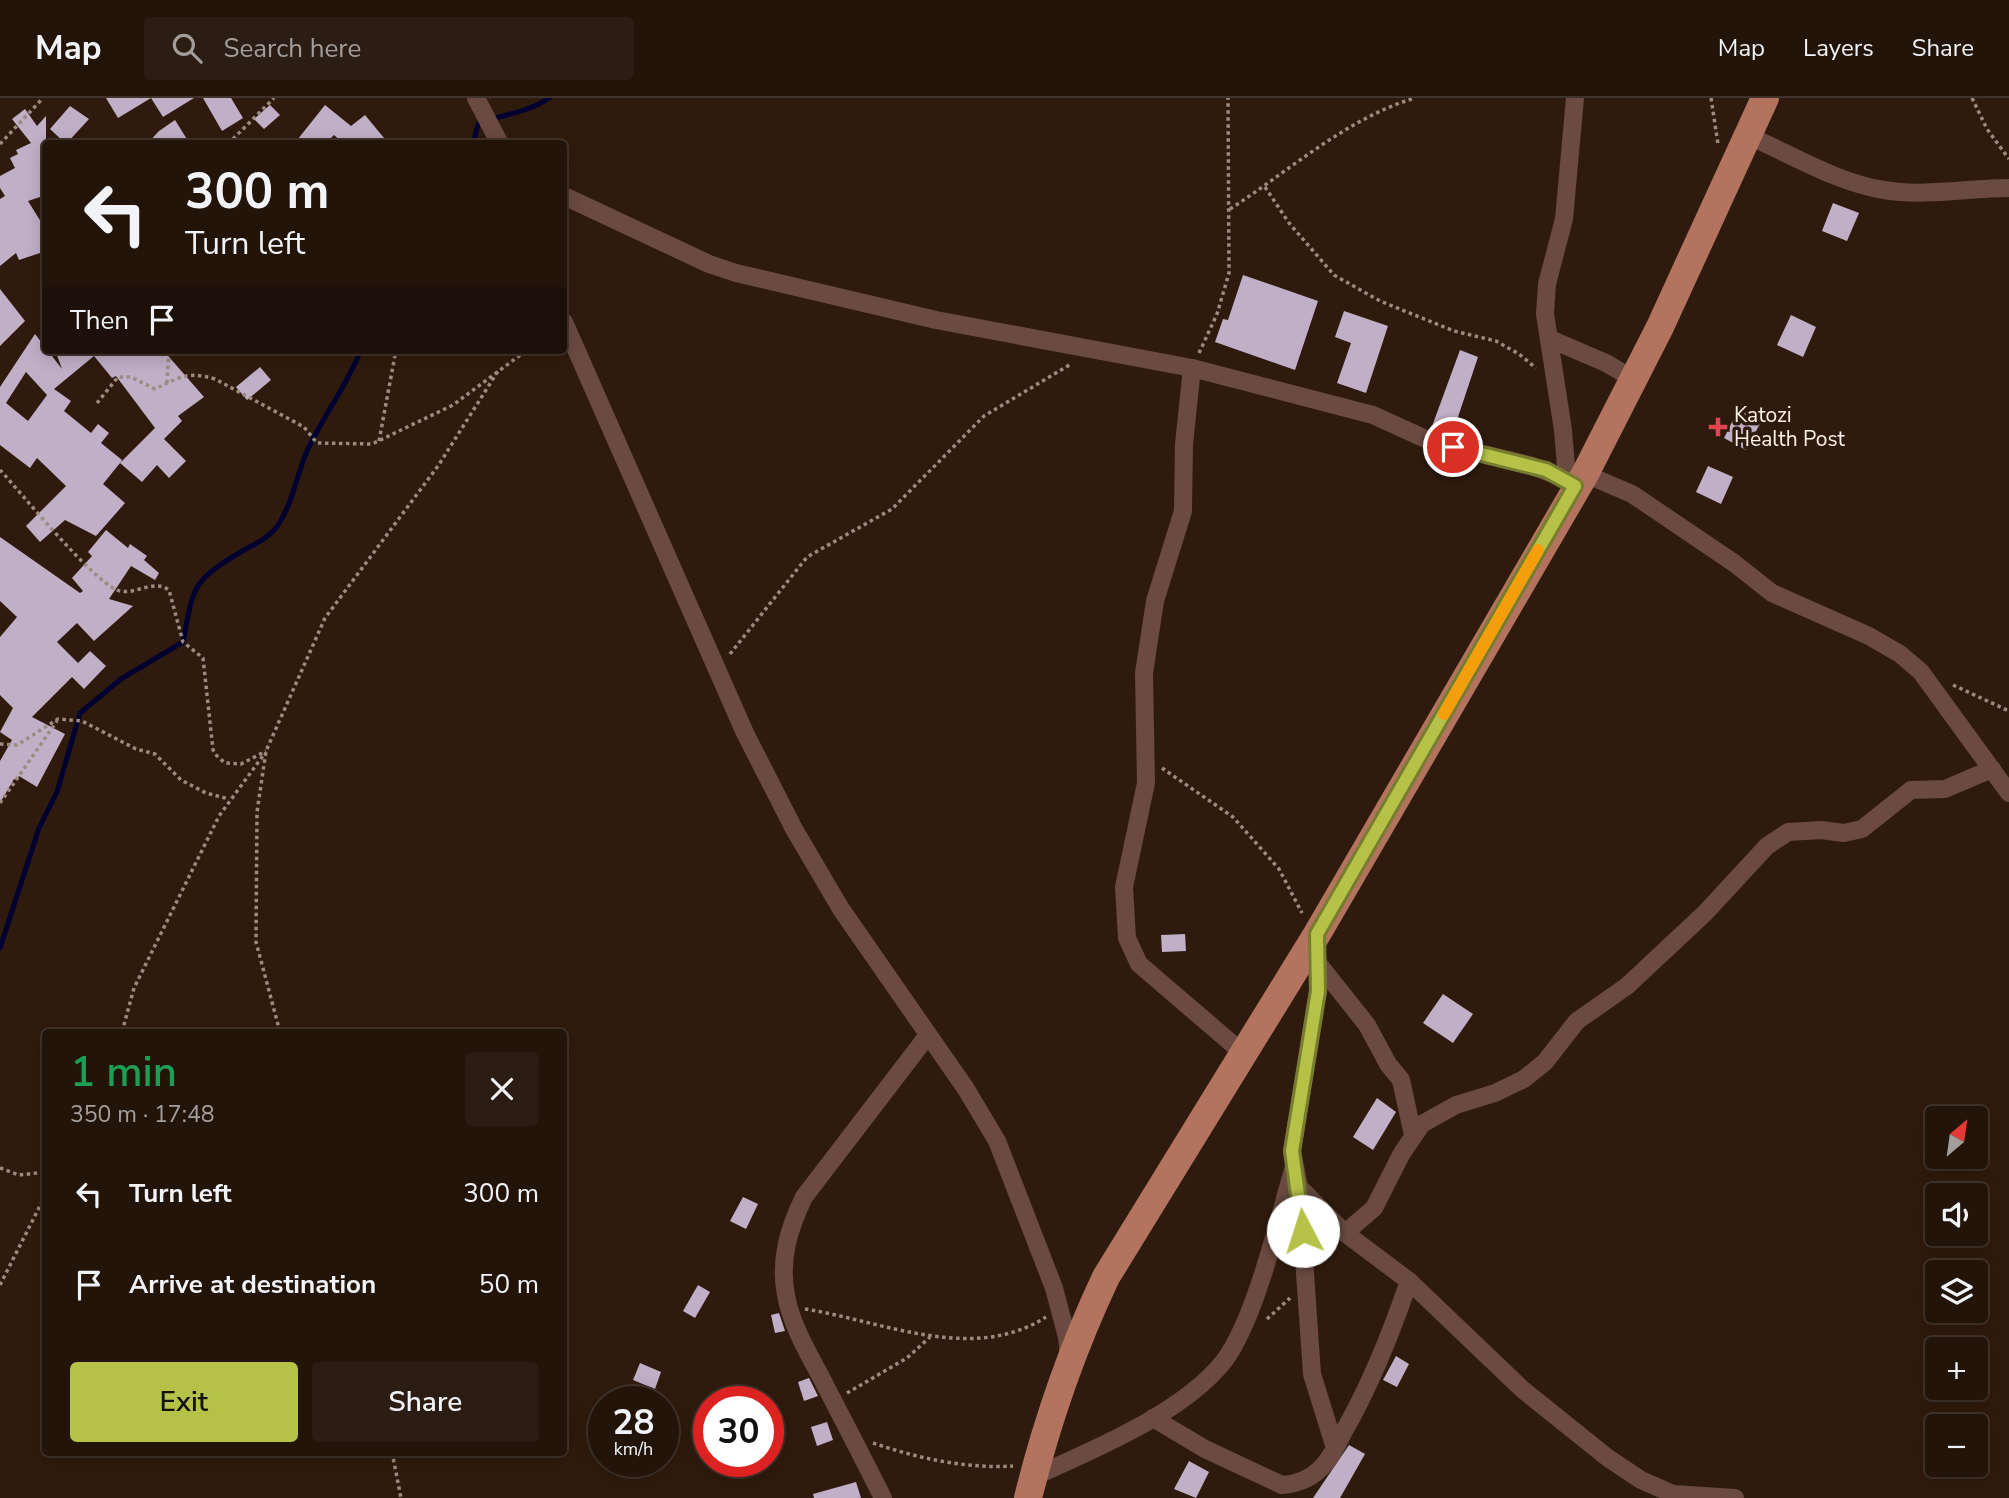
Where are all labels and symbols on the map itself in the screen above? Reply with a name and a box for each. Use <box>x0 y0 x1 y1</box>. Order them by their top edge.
place label: Katozi Health Post <box>1734 401 1845 453</box>
pin <box>1423 417 1483 477</box>
marker: Katozi Health Post <box>1708 417 1728 437</box>
north arrow <box>1925 1106 1988 1169</box>
position arrow <box>1266 1194 1340 1268</box>
speed limit sign: 30 <box>693 1386 784 1477</box>

